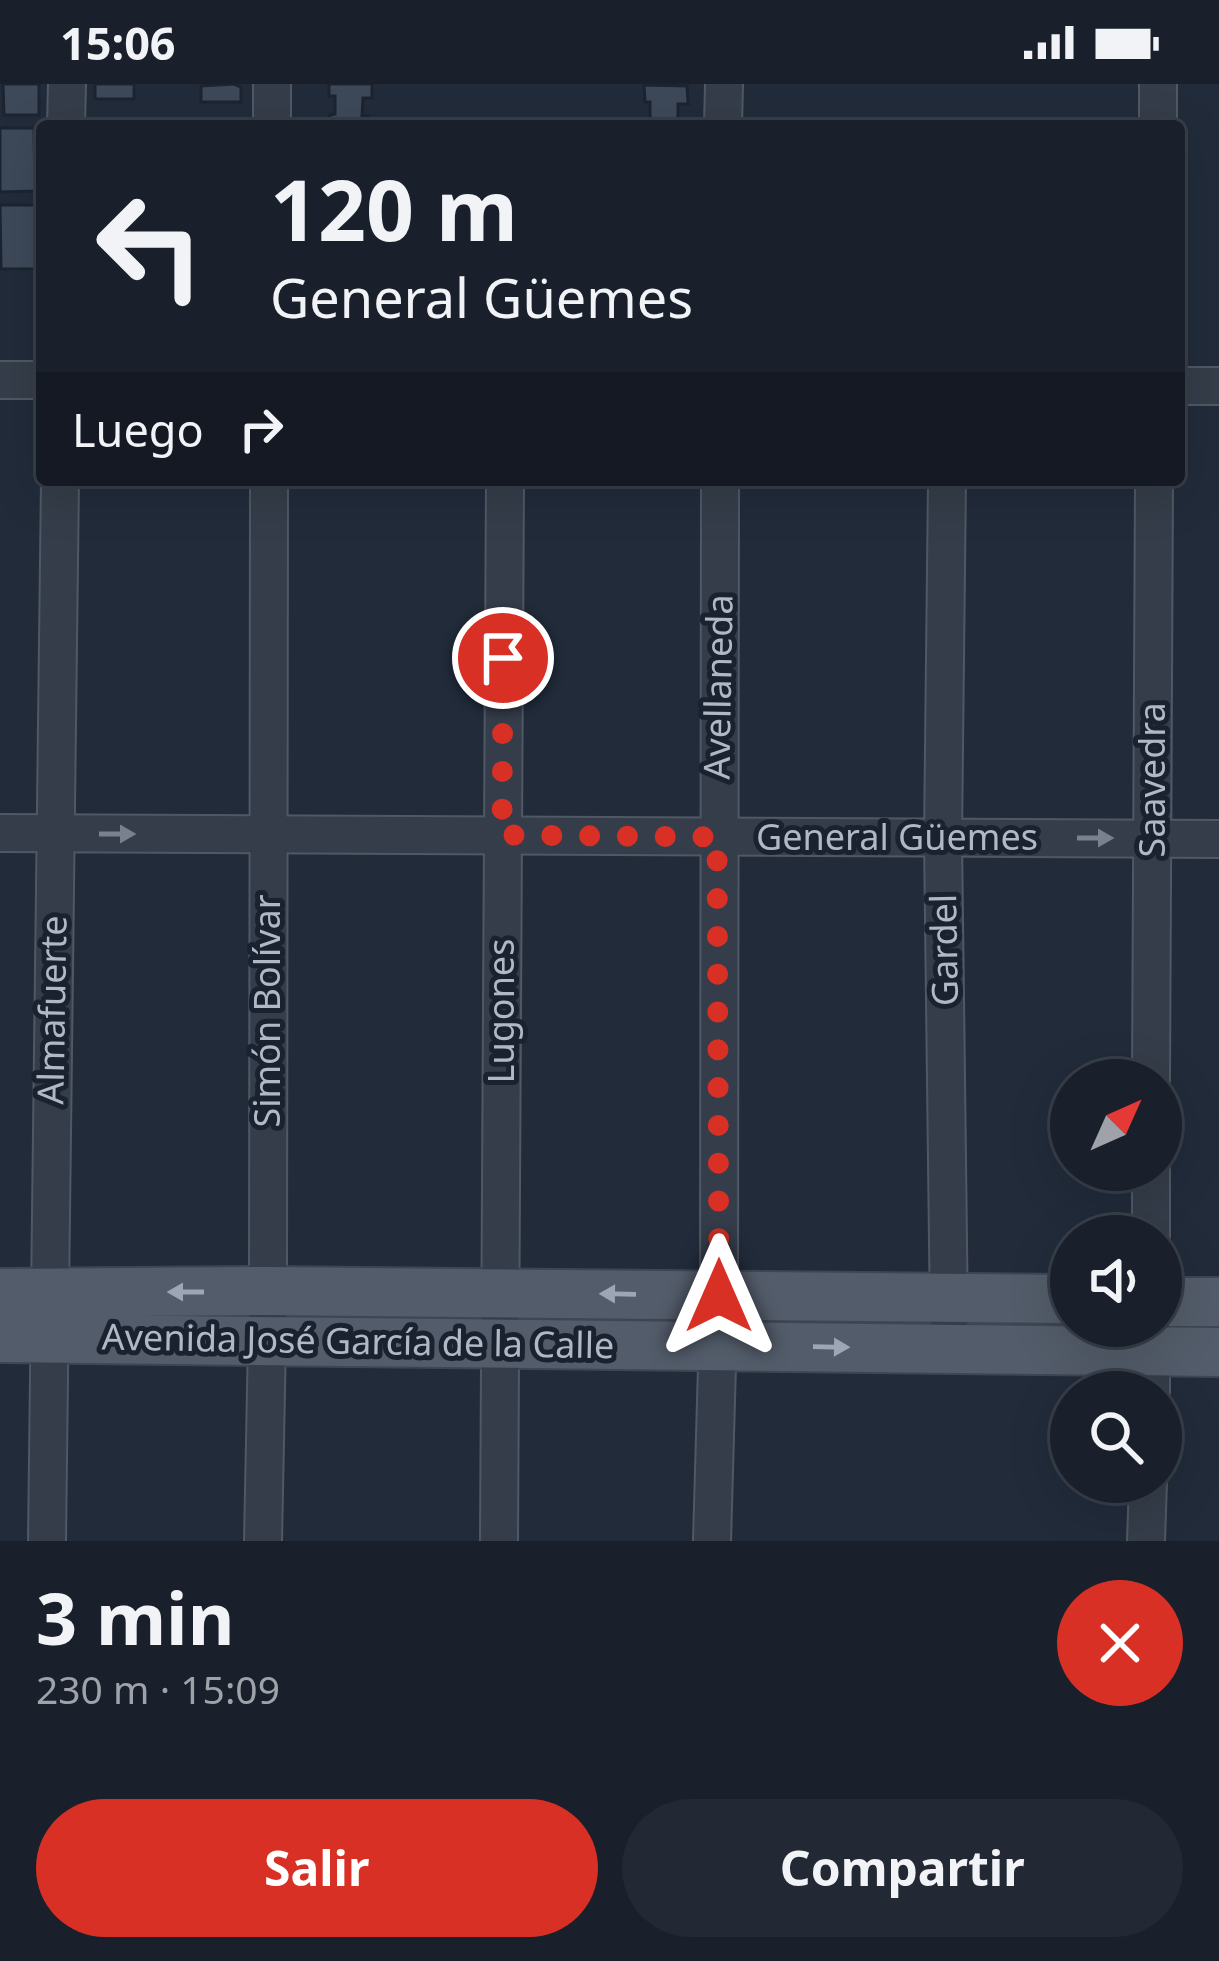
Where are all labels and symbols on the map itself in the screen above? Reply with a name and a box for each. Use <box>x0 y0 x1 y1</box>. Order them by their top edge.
street label: Avellaneda <box>691 594 744 780</box>
pin <box>452 607 554 709</box>
street label: Saavedra <box>1127 702 1176 858</box>
street label: General Güemes <box>756 812 1038 861</box>
one-way arrow <box>99 824 137 844</box>
one-way arrow <box>1077 828 1115 848</box>
street label: Gardel <box>918 893 969 1007</box>
street label: Simón Bolívar <box>242 894 291 1128</box>
street label: Almafuerte <box>25 915 78 1105</box>
street label: Lugones <box>476 939 525 1083</box>
north arrow <box>1050 1059 1182 1191</box>
position arrow <box>656 1233 782 1359</box>
one-way arrow <box>166 1282 204 1302</box>
one-way arrow <box>598 1285 636 1304</box>
street label: Avenida José García de la Calle <box>101 1312 615 1369</box>
one-way arrow <box>813 1337 851 1357</box>

